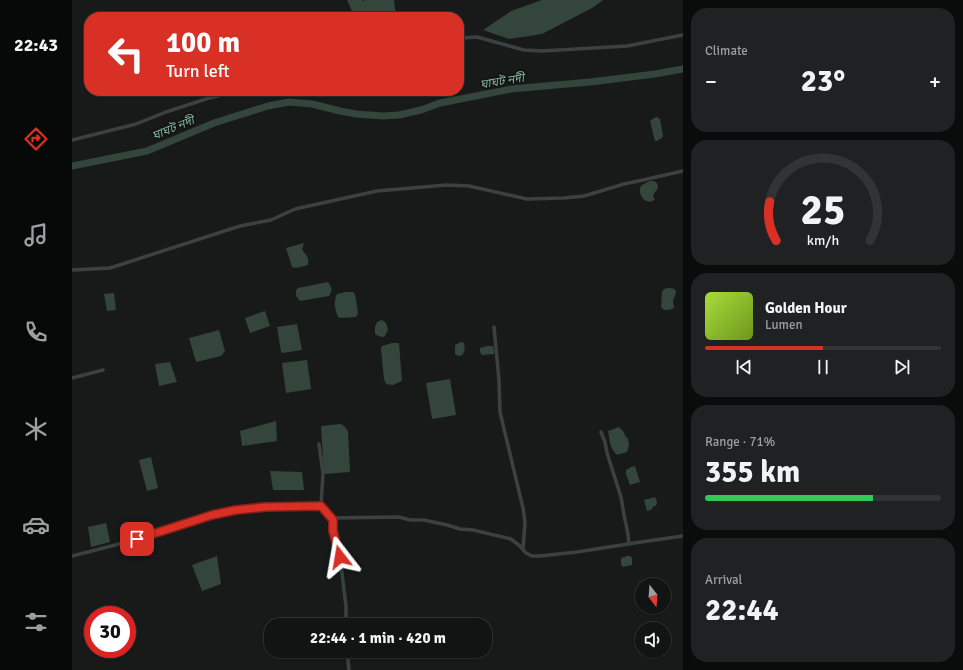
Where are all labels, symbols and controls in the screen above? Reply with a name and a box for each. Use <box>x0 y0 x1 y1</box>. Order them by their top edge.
text: 100 m <box>166 26 240 60</box>
icon: left <box>100 28 152 80</box>
text: 22:43 <box>14 34 58 56</box>
text: Climate <box>705 43 748 59</box>
text: Turn left <box>166 60 229 82</box>
text: 23° <box>801 63 845 100</box>
text: − <box>705 68 717 95</box>
text: + <box>929 68 941 95</box>
water label: ঘাঘট নদী <box>479 70 528 92</box>
water label: ঘাঘট নদী <box>150 112 199 144</box>
icon: directions <box>22 125 50 153</box>
text: 25 <box>801 184 845 235</box>
icon: music <box>22 221 50 249</box>
text: km/h <box>807 231 839 248</box>
text: Golden Hour <box>765 299 847 317</box>
text: Lumen <box>765 317 803 333</box>
icon: phone <box>22 318 50 346</box>
icon: previous <box>733 356 755 378</box>
icon: pause <box>812 356 834 378</box>
icon: next <box>891 356 913 378</box>
icon: climate <box>22 415 50 443</box>
text: Range · 71% <box>705 434 775 450</box>
text: 355 km <box>705 454 800 491</box>
icon: car <box>22 511 50 539</box>
pin <box>120 522 154 556</box>
icon: arrive <box>126 528 148 550</box>
position arrow <box>319 536 361 578</box>
text: Arrival <box>705 572 742 588</box>
north arrow <box>635 578 671 614</box>
map controls <box>635 578 671 658</box>
text: 22:44 <box>705 592 779 629</box>
speed limit sign: 30 <box>84 606 136 658</box>
icon: filters <box>22 608 50 636</box>
button: sound <box>635 622 671 658</box>
text: 22:44 · 1 min · 420 m <box>310 629 446 647</box>

